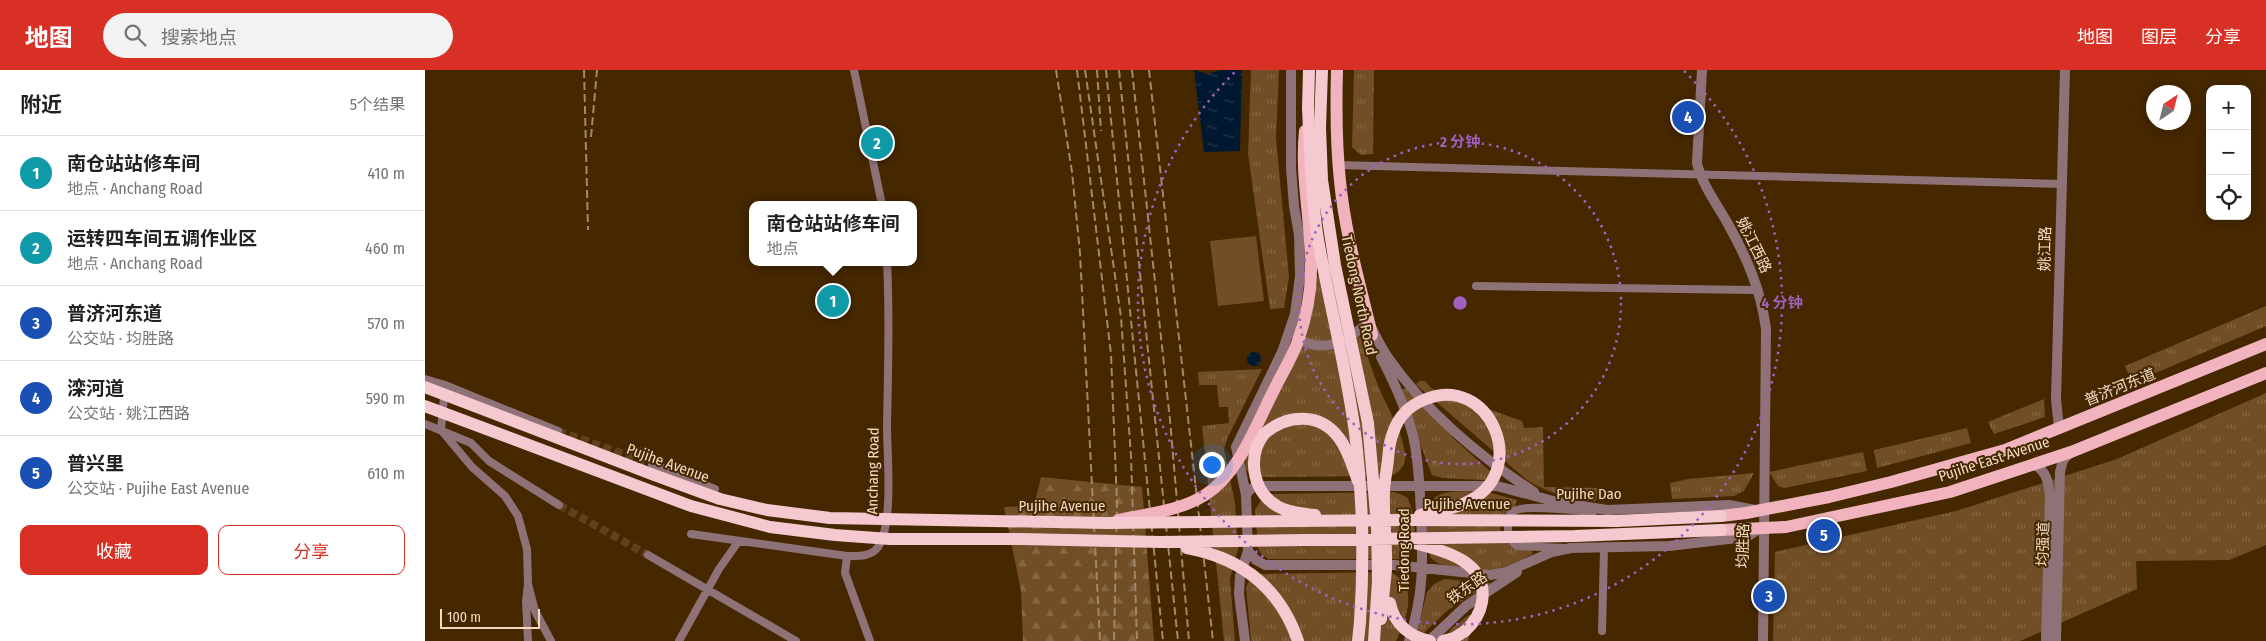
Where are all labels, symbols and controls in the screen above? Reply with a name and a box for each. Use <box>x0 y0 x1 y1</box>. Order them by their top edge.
search box <box>103 13 453 58</box>
icon: search <box>121 21 149 49</box>
text: 地图 <box>25 24 73 52</box>
text: 搜索地点 <box>161 26 237 49</box>
text: 地图 <box>2077 26 2113 48</box>
text: 图层 <box>2141 26 2177 48</box>
text: 分享 <box>2205 26 2241 48</box>
north arrow <box>2146 85 2191 130</box>
map controls <box>2206 85 2251 220</box>
button: + <box>2206 85 2251 130</box>
text: 附近 <box>20 92 62 118</box>
text: 5个结果 <box>350 95 405 114</box>
pin: 4 <box>1672 98 1704 136</box>
pin: 2 <box>861 124 893 162</box>
button: − <box>2206 130 2251 175</box>
text: 2 分钟 <box>1439 133 1480 151</box>
text: 南仓站站修车间 <box>67 152 200 175</box>
text: 1 <box>33 164 39 183</box>
text: 410 m <box>367 164 405 183</box>
button: locate <box>2206 175 2251 220</box>
text: 地点 · Anchang Road <box>67 179 203 198</box>
popup <box>749 201 917 266</box>
text: 南仓站站修车间 <box>766 212 900 235</box>
street label: 姚江西路 <box>1733 214 1775 276</box>
street label: 姚江路 <box>2036 226 2054 272</box>
text: 运转四车间五调作业区 <box>67 227 257 250</box>
street label: Tiedong North Road <box>1337 233 1381 357</box>
text: 2 <box>32 239 40 258</box>
text: 460 m <box>365 239 405 258</box>
text: 地点 <box>766 239 799 258</box>
text: 地点 · Anchang Road <box>67 254 203 273</box>
pin: 1 <box>817 282 849 320</box>
centre of rings <box>1451 294 1469 312</box>
text: 4 分钟 <box>1762 294 1802 312</box>
text: 普济河东道 <box>67 302 162 325</box>
text: 3 <box>32 314 40 333</box>
text: 570 m <box>367 314 405 333</box>
text: 公交站 · 均胜路 <box>67 329 174 348</box>
street label: 普济河东道 <box>2082 365 2158 409</box>
text: 滦河道 <box>67 377 124 400</box>
text: 4 <box>32 389 40 408</box>
text: 590 m <box>366 389 405 408</box>
text: 公交站 · 姚江西路 <box>67 404 190 423</box>
street label: Anchang Road <box>863 427 883 515</box>
street label: Pujihe East Avenue <box>1936 433 2052 485</box>
street label: Pujihe Avenue <box>624 440 712 486</box>
text: 普兴里 <box>67 452 124 475</box>
your location <box>1199 452 1225 478</box>
text: 5 <box>32 464 40 483</box>
text: 610 m <box>367 464 405 483</box>
text: 公交站 · Pujihe East Avenue <box>67 479 249 498</box>
street label: Pujihe Dao <box>1556 485 1622 503</box>
street label: Pujihe Avenue <box>1424 495 1510 513</box>
street label: Pujihe Avenue <box>1019 497 1105 515</box>
street label: Tiedong Road <box>1395 508 1413 592</box>
pin: 5 <box>1808 516 1840 554</box>
street label: 均强道 <box>2033 521 2053 567</box>
street label: 均胜路 <box>1734 523 1752 569</box>
button: 收藏 <box>20 525 208 575</box>
button: 分享 <box>218 525 405 575</box>
street label: 铁东路 <box>1443 568 1491 608</box>
pin: 3 <box>1753 577 1785 615</box>
scale bar <box>440 606 540 629</box>
text: 100 m <box>447 609 481 626</box>

